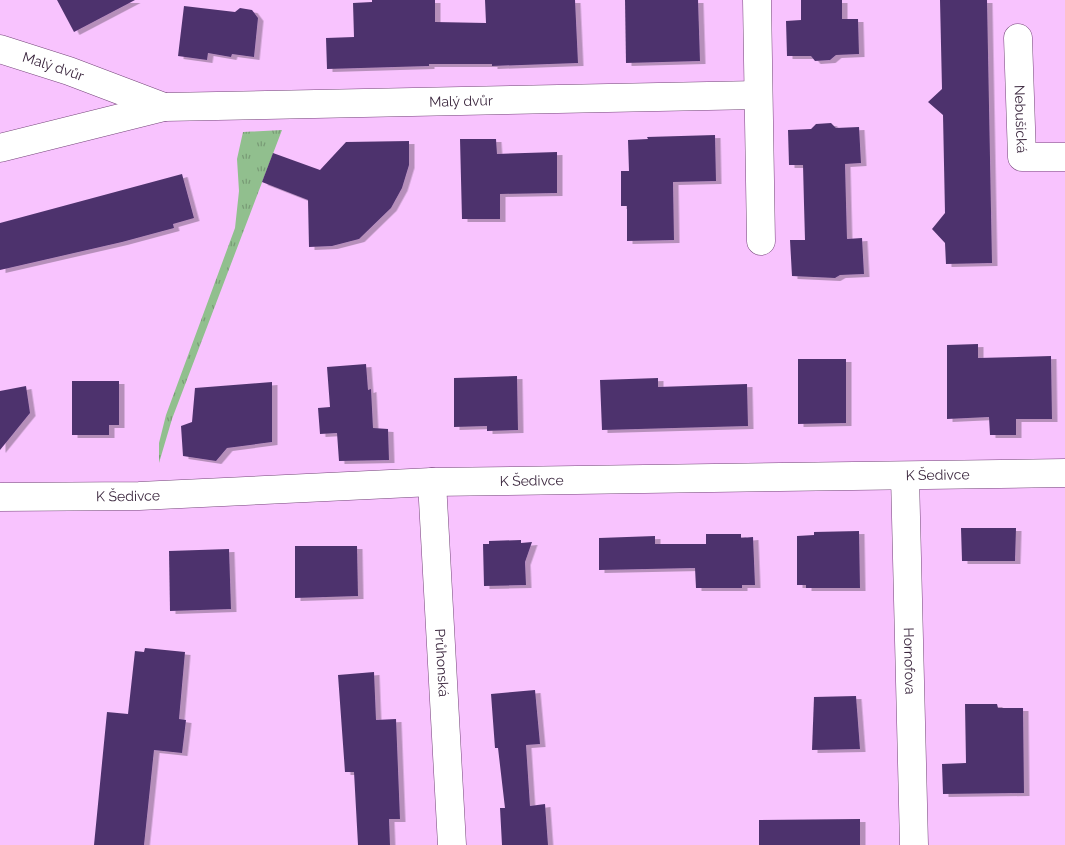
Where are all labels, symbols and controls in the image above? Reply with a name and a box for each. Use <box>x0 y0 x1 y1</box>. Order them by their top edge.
street label: Malý dvůr <box>21 49 86 84</box>
street label: Nebušická <box>1012 84 1030 153</box>
street label: Malý dvůr <box>429 92 493 110</box>
street label: K Šedivce <box>906 465 970 483</box>
street label: K Šedivce <box>500 471 564 489</box>
street label: K Šedivce <box>96 486 160 504</box>
street label: Hornofova <box>901 627 918 695</box>
street label: Průhonská <box>432 628 452 697</box>

